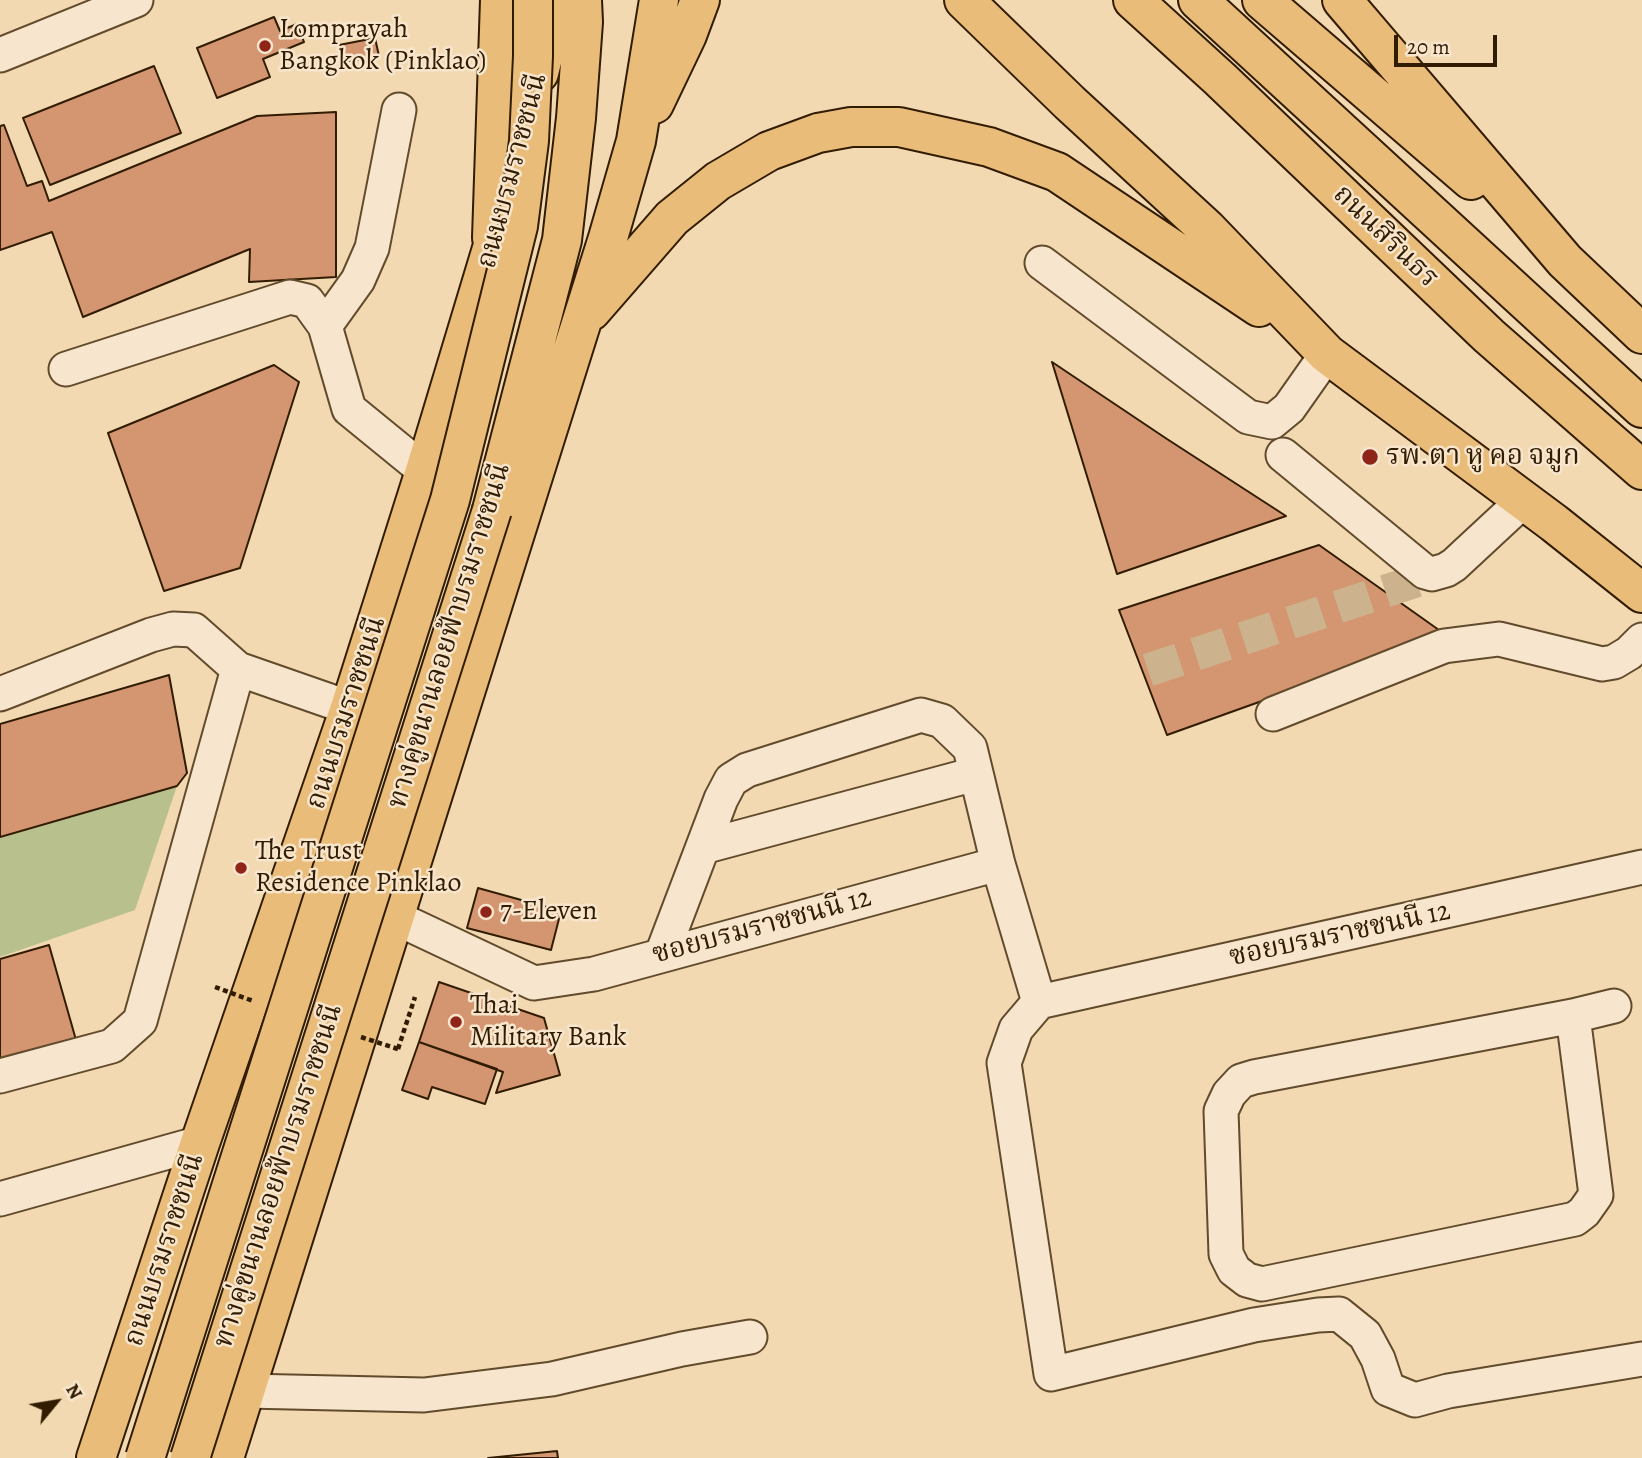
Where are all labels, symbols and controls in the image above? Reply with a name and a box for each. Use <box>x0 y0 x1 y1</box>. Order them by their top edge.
place label: Lomprayah Bangkok (Pinklao) <box>279 13 486 79</box>
scale bar <box>1397 21 1500 65</box>
text: 20 m <box>1407 33 1450 61</box>
marker: Lomprayah Bangkok (Pinklao) <box>257 38 273 54</box>
street label: ถนนบรมราชชนนี <box>471 70 555 272</box>
street label: ถนนสิรินธร <box>1325 179 1445 295</box>
place label: รพ.ตา หู คอ จมูก <box>1386 440 1580 474</box>
marker: รพ.ตา หู คอ จมูก <box>1360 447 1380 467</box>
street label: ทางคู่ขนานลอยฟ้าบรมราชชนนี <box>381 459 519 813</box>
street label: ถนนบรมราชชนนี <box>300 612 394 814</box>
place label: The Trust Residence Pinklao <box>255 835 462 901</box>
marker: The Trust Residence Pinklao <box>233 860 249 876</box>
street label: ซอยบรมราชชนนี 12 <box>649 882 875 972</box>
place label: 7-Eleven <box>500 895 597 929</box>
street label: ซอยบรมราชชนนี 12 <box>1226 895 1454 975</box>
marker: 7-Eleven <box>478 904 494 920</box>
place label: Thai Military Bank <box>470 989 627 1055</box>
street label: ทางคู่ขนานลอยฟ้าบรมราชชนนี <box>207 1000 351 1352</box>
marker: Thai Military Bank <box>448 1014 464 1030</box>
street label: ถนนบรมราชชนนี <box>118 1149 212 1351</box>
north arrow <box>21 1367 91 1437</box>
text: N <box>59 1379 89 1404</box>

